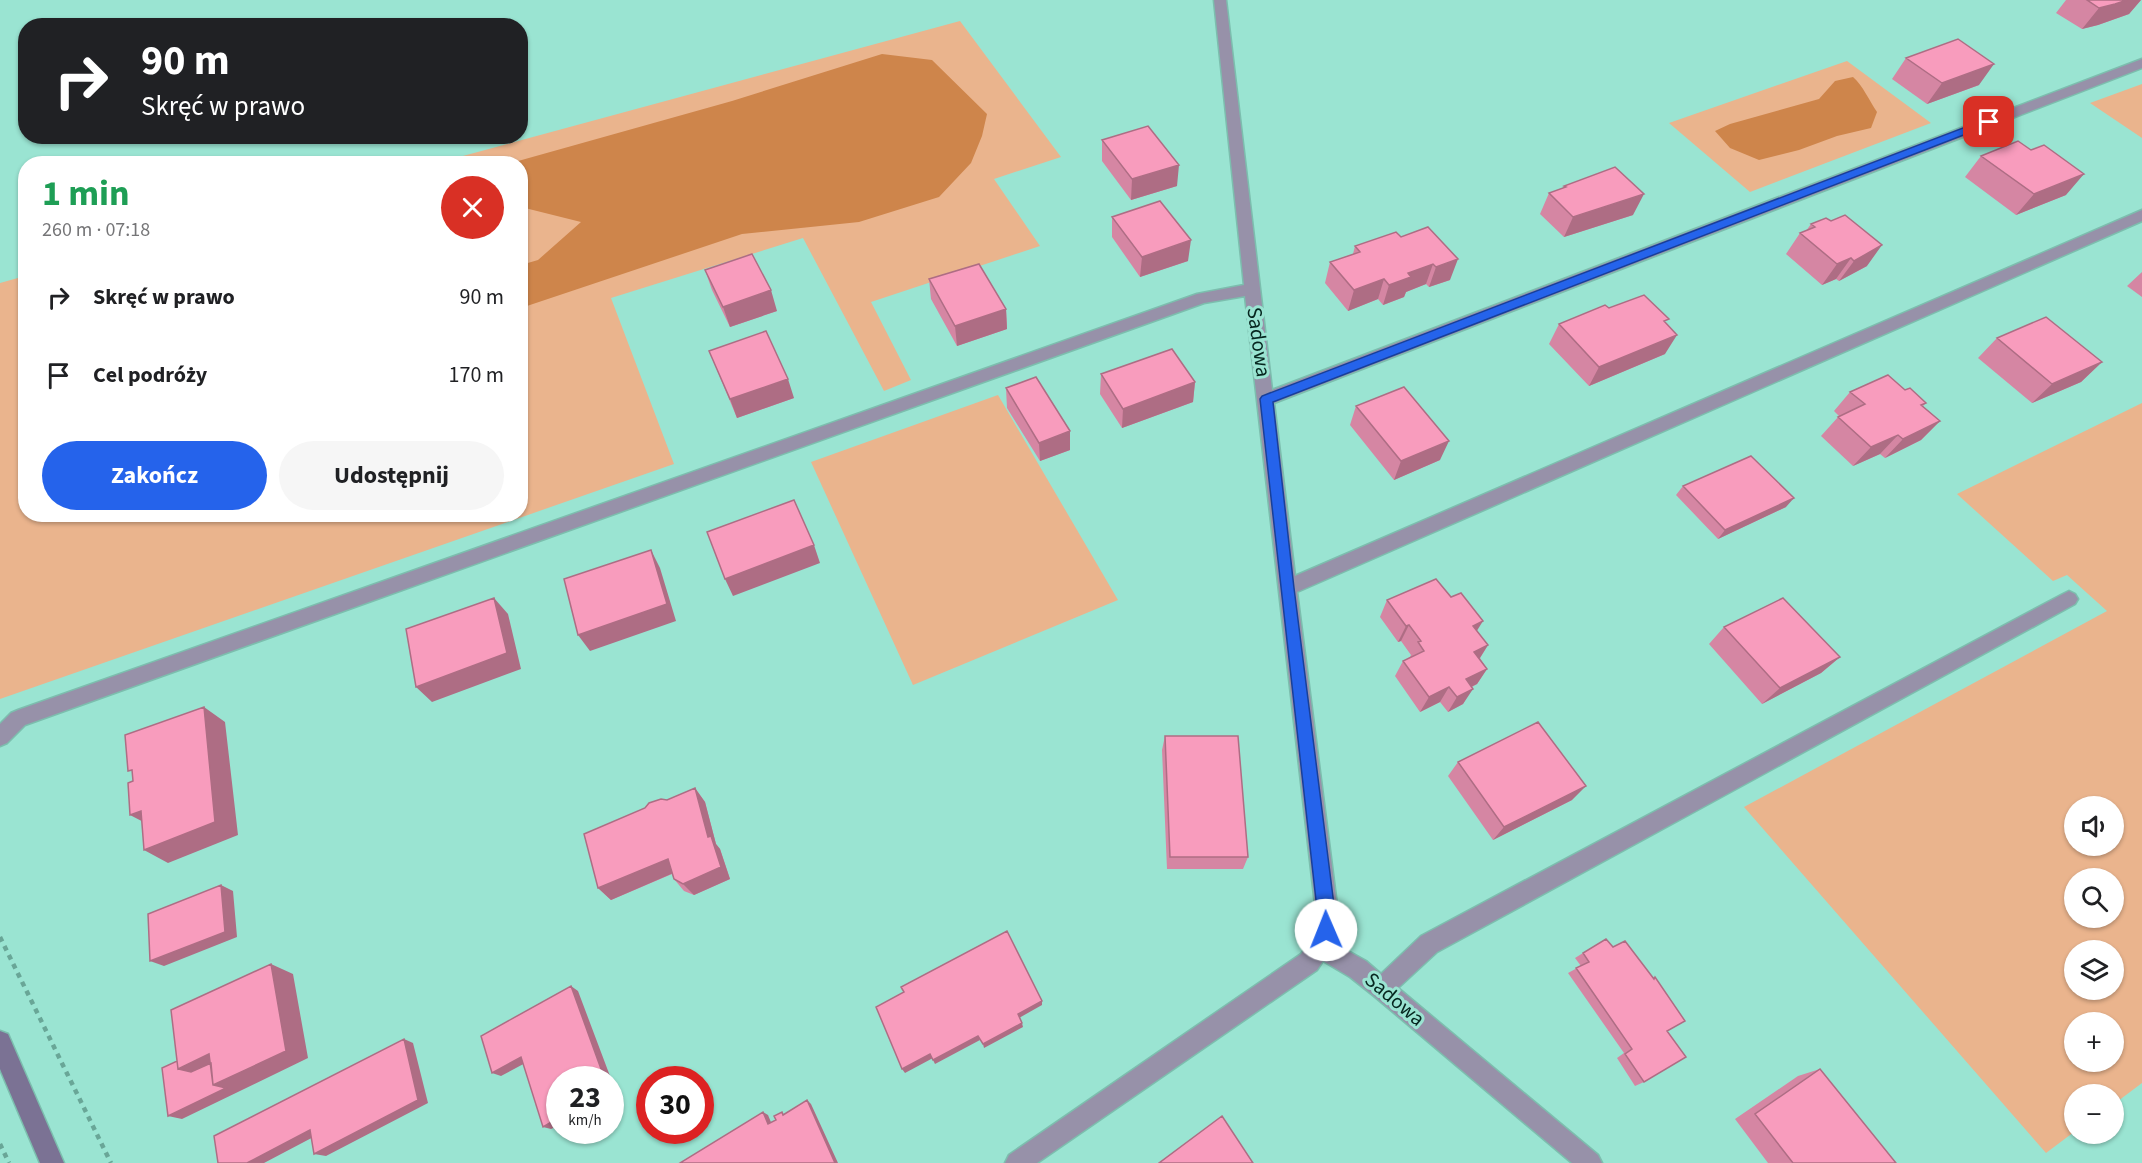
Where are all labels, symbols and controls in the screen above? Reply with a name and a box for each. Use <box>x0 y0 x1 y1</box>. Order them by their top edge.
text: 90 m <box>141 31 230 91</box>
icon: right <box>42 42 120 120</box>
text: Skręć w prawo <box>141 87 305 126</box>
pin <box>1963 96 2014 147</box>
icon: arrive <box>1972 105 2005 138</box>
text: 1 min <box>42 168 130 219</box>
button: close <box>441 176 504 239</box>
text: 260 m · 07:18 <box>42 216 150 244</box>
icon: right <box>42 281 75 314</box>
text: Skręć w prawo <box>93 281 235 313</box>
text: 90 m <box>459 281 504 313</box>
street label: Sadowa <box>1239 305 1279 379</box>
icon: arrive <box>42 359 75 392</box>
text: Cel podróży <box>93 359 207 391</box>
text: 170 m <box>449 359 504 391</box>
button: Zakończ <box>42 441 267 510</box>
button: Udostępnij <box>279 441 504 510</box>
map controls <box>2064 796 2124 1144</box>
button: sound <box>2064 796 2124 856</box>
button: search <box>2064 868 2124 928</box>
position arrow <box>1294 898 1358 962</box>
button: layers <box>2064 940 2124 1000</box>
street label: Sadowa <box>1358 965 1432 1033</box>
button: + <box>2064 1012 2124 1072</box>
speed limit sign: 30 <box>636 1066 714 1144</box>
text: 23 <box>569 1076 601 1119</box>
button: − <box>2064 1084 2124 1144</box>
text: km/h <box>568 1110 602 1131</box>

